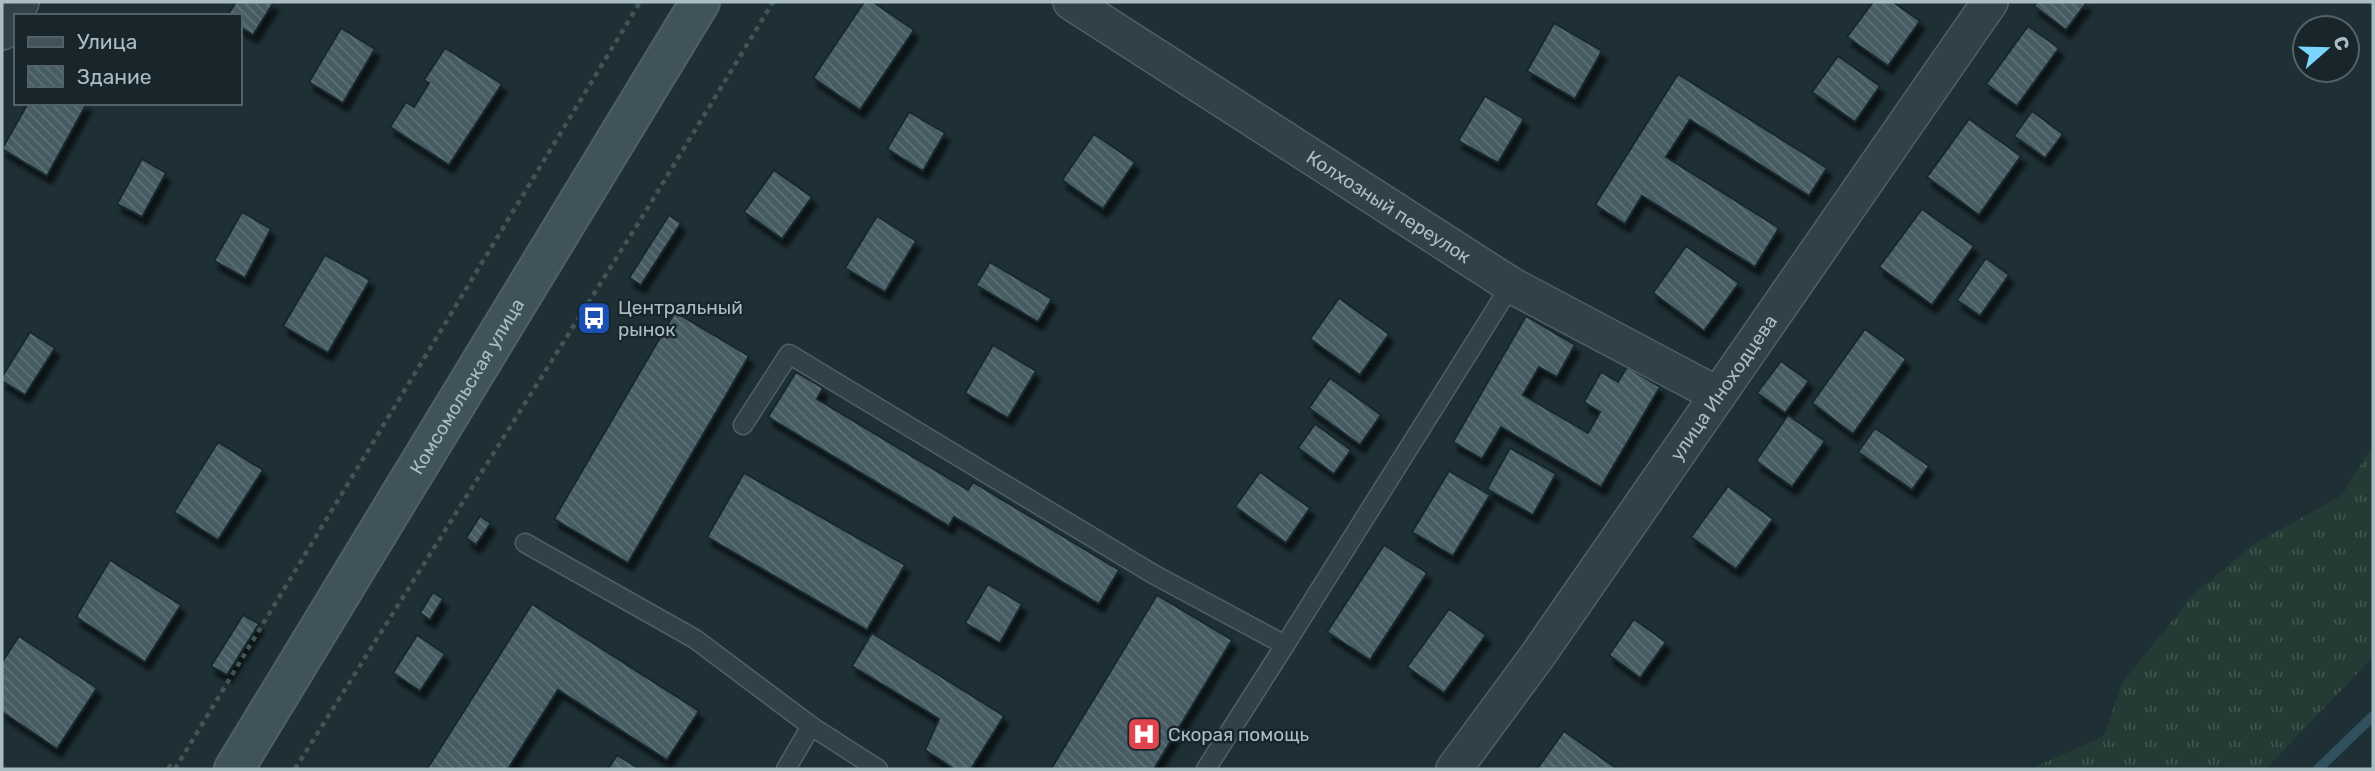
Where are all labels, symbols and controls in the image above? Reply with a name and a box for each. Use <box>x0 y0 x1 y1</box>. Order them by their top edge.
legend <box>14 14 242 105</box>
north arrow <box>2291 14 2361 84</box>
text: Улица <box>77 29 137 54</box>
text: С <box>2328 33 2355 54</box>
text: Здание <box>77 64 152 89</box>
street label: Колхозный переулок <box>1302 145 1475 268</box>
street label: Комсомольская улица <box>404 294 529 478</box>
place label: Центральный рынок <box>618 296 743 341</box>
bus stop icon: Центральный рынок <box>575 299 613 337</box>
street label: улица Иноходцева <box>1665 310 1782 465</box>
hospital icon: Скорая помощь <box>1125 715 1163 753</box>
place label: Скорая помощь <box>1168 723 1310 746</box>

